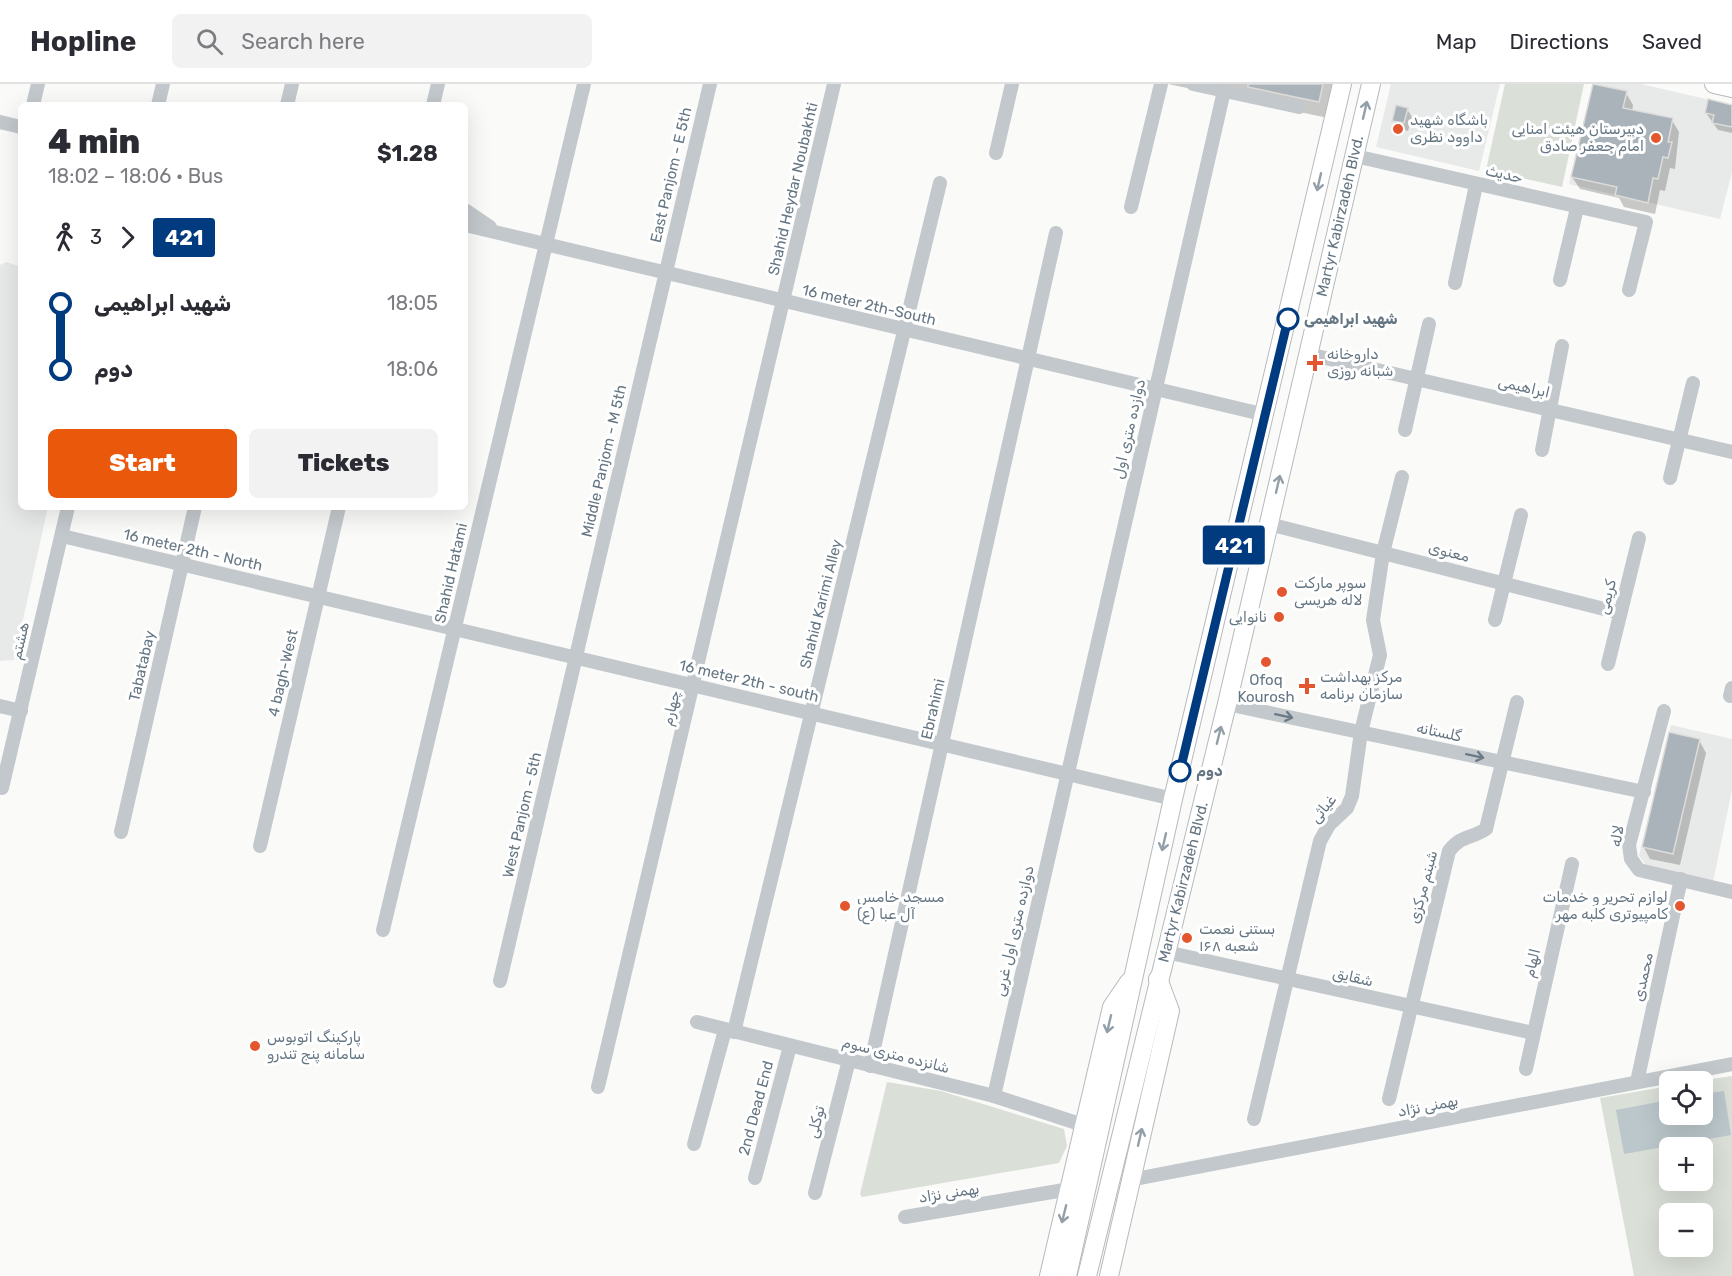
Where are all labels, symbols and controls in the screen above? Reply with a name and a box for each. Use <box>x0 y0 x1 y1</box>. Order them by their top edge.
search box <box>172 14 592 68</box>
text: Hopline <box>30 25 136 58</box>
icon: search <box>193 25 226 58</box>
text: Search here <box>241 28 365 55</box>
text: Map <box>1436 29 1477 54</box>
text: Directions <box>1510 29 1609 54</box>
text: Saved <box>1642 29 1702 54</box>
one-way arrow <box>1360 100 1372 119</box>
street label: Shahid Heydar Noubakhti <box>764 101 822 277</box>
street label: East Panjom - E 5th <box>647 106 695 244</box>
place label: باشگاه شهید داوود نظری <box>1410 111 1488 147</box>
place label: دبیرستان هیئت امنایی امام جعفر صادق <box>1511 120 1644 156</box>
text: 4 min <box>48 122 140 161</box>
marker: باشگاه شهید داوود نظری <box>1391 122 1405 136</box>
marker: دبیرستان هیئت امنایی امام جعفر صادق <box>1649 131 1663 145</box>
street label: Martyr Kabirzadeh Blvd. <box>1313 134 1367 298</box>
text: $1.28 <box>377 140 438 167</box>
street label: حدیث <box>1484 161 1524 187</box>
text: 18:02 – 18:06 · Bus <box>48 164 223 188</box>
one-way arrow <box>1313 172 1324 191</box>
icon: walk <box>48 221 81 254</box>
icon: forward <box>111 221 144 254</box>
text: 3 <box>90 225 102 249</box>
text: 421 <box>165 225 203 250</box>
street label: 16 meter 2th-South <box>800 281 938 329</box>
text: شهید ابراهیمی <box>94 290 231 317</box>
text: 18:05 <box>387 291 438 315</box>
marker: شهید ابراهیمی <box>1277 308 1299 330</box>
place label: شهید ابراهیمی <box>1304 310 1398 328</box>
place label: داروخانه شبانه روزی <box>1327 345 1393 381</box>
text: دوم <box>94 356 133 383</box>
marker: داروخانه شبانه روزی <box>1308 356 1322 370</box>
text: 18:06 <box>387 357 438 381</box>
street label: ابراهیمی <box>1496 372 1552 402</box>
street label: دوازده متری اول <box>1109 377 1150 481</box>
street label: Middle Panjom - M 5th <box>578 383 630 539</box>
button: Start <box>48 429 237 498</box>
button: Tickets <box>249 429 438 498</box>
one-way arrow <box>1273 474 1284 494</box>
street label: Shahid Hatami <box>431 521 471 625</box>
street label: 16 meter 2th - North <box>122 525 264 575</box>
line badge: 421 <box>1200 526 1268 564</box>
text: 421 <box>1215 533 1253 558</box>
street label: Shahid Karimi Alley <box>796 537 846 671</box>
street label: معنوی <box>1427 538 1471 566</box>
place label: سوپر مارکت لاله هریسی <box>1294 574 1366 609</box>
street label: کریمی <box>1594 577 1620 616</box>
marker: سوپر مارکت لاله هریسی <box>1275 585 1289 599</box>
place label: نانوایی <box>1229 608 1267 626</box>
marker: نانوایی <box>1272 610 1286 624</box>
street label: هشتم <box>7 621 34 662</box>
street label: 4 bagh-West <box>264 628 302 718</box>
street label: Tabatabay <box>125 629 159 703</box>
marker: Ofoq Kourosh <box>1259 655 1273 669</box>
street label: 16 meter 2th - south <box>677 656 821 706</box>
place label: مرکز بهداشت سازمان برنامه <box>1320 668 1403 703</box>
place label: Ofoq Kourosh <box>1237 671 1295 706</box>
street label: Ebrahimi <box>917 677 949 741</box>
marker: مرکز بهداشت سازمان برنامه <box>1298 677 1316 695</box>
street label: چهارم <box>658 689 685 728</box>
one-way arrow <box>1274 711 1293 722</box>
street label: گلستانه <box>1415 718 1463 746</box>
one-way arrow <box>1214 726 1226 745</box>
street label: West Panjom - 5th <box>499 750 545 880</box>
one-way arrow <box>1465 751 1484 762</box>
marker: دوم <box>1169 760 1191 782</box>
place label: دوم <box>1196 762 1223 781</box>
street label: غیاثی <box>1306 791 1340 827</box>
street label: Martyr Kabirzadeh Blvd. <box>1154 800 1212 964</box>
street label: لاله <box>1606 824 1628 848</box>
one-way arrow <box>1157 832 1169 851</box>
street label: شبنم مرکزی <box>1405 848 1442 926</box>
street label: دوازده متری اول غربی <box>990 864 1039 998</box>
place label: مسجد خامس آل عبا (ع) <box>857 888 944 925</box>
place label: لوازم تحریر و خدمات کامپیوتری کلبه مهر <box>1543 888 1668 924</box>
marker: مسجد خامس آل عبا (ع) <box>838 899 852 913</box>
marker: لوازم تحریر و خدمات کامپیوتری کلبه مهر <box>1673 899 1687 913</box>
place label: بستنی نعمت شعبه ۱۶۸ <box>1199 920 1275 955</box>
marker: بستنی نعمت شعبه ۱۶۸ <box>1180 931 1194 945</box>
street label: الهام <box>1520 947 1545 979</box>
street label: محمدی <box>1629 951 1657 1003</box>
street label: شقایق <box>1331 964 1375 990</box>
one-way arrow <box>1102 1015 1114 1034</box>
place label: پارکینگ اتوبوس سامانه پنج تندرو <box>267 1028 365 1065</box>
street label: شانزده متری سوم <box>840 1033 952 1078</box>
marker: پارکینگ اتوبوس سامانه پنج تندرو <box>248 1039 262 1053</box>
street label: 2nd Dead End <box>735 1059 777 1157</box>
map controls <box>1659 1071 1713 1257</box>
button: locate <box>1659 1071 1713 1125</box>
street label: بهمنی نژاد <box>1396 1091 1460 1121</box>
street label: توکلی <box>803 1104 829 1140</box>
one-way arrow <box>1135 1128 1147 1147</box>
button: + <box>1659 1137 1713 1191</box>
street label: بهمنی نژاد <box>917 1179 981 1207</box>
button: − <box>1659 1203 1713 1257</box>
one-way arrow <box>1058 1204 1069 1223</box>

